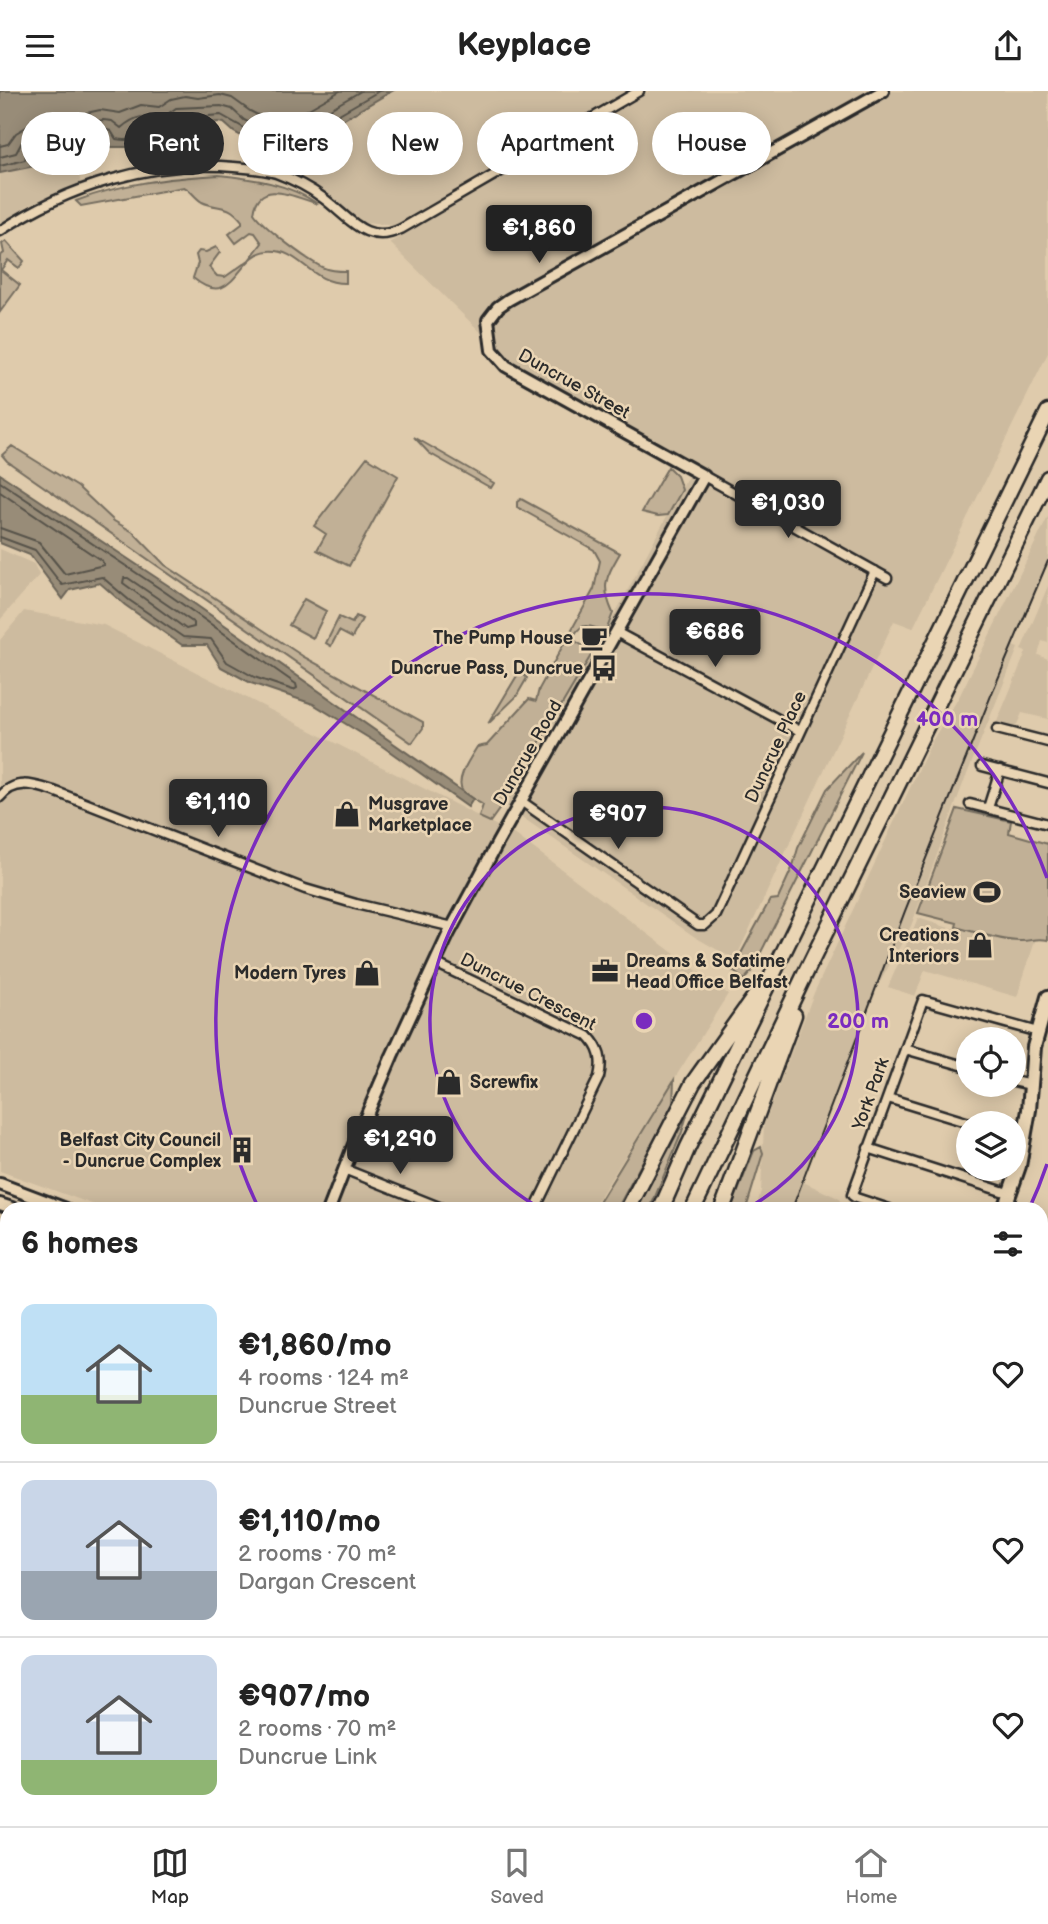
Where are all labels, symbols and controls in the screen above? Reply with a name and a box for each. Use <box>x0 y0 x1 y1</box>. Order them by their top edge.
text: Keyplace <box>457 26 591 65</box>
icon: menu <box>21 27 59 65</box>
icon: share <box>989 27 1027 65</box>
chip: Buy <box>21 112 110 175</box>
chip: Rent <box>124 112 224 175</box>
chip: Filters <box>238 112 353 175</box>
chip: New <box>367 112 463 175</box>
chip: Apartment <box>477 112 638 175</box>
chip: House <box>652 112 771 175</box>
pin: €1,860 <box>482 205 596 265</box>
text: €1,860 <box>502 214 576 242</box>
street label: Duncrue Street <box>515 345 634 423</box>
pin: €1,030 <box>731 481 845 540</box>
text: €1,030 <box>751 489 825 517</box>
pin: €686 <box>674 609 756 669</box>
text: €686 <box>685 618 745 646</box>
cafe icon: The Pump House <box>579 623 609 653</box>
place label: The Pump House <box>433 628 573 649</box>
bus stop icon: Duncrue Pass, Duncrue <box>589 653 619 683</box>
place label: Duncrue Pass, Duncrue <box>391 658 583 679</box>
street label: Duncrue Place <box>741 688 811 806</box>
street label: Duncrue Road <box>489 696 567 810</box>
text: 400 m <box>916 707 978 732</box>
pin: €1,110 <box>161 779 275 839</box>
text: €1,110 <box>185 788 251 816</box>
pin: €907 <box>577 791 659 851</box>
place label: Musgrave Marketplace <box>368 794 472 836</box>
shop icon: Musgrave Marketplace <box>332 799 362 829</box>
text: €907 <box>589 800 647 828</box>
sports icon: Seaview <box>972 877 1002 907</box>
place label: Seaview <box>899 882 966 903</box>
place label: Creations Interiors <box>879 925 959 967</box>
shop icon: Creations Interiors <box>965 930 995 960</box>
street label: Duncrue Crescent <box>457 949 600 1035</box>
place label: Dreams & Sofatime Head Office Belfast <box>626 951 788 993</box>
office icon: Dreams & Sofatime Head Office Belfast <box>590 956 620 986</box>
shop icon: Modern Tyres <box>352 958 382 988</box>
place label: Modern Tyres <box>234 963 346 984</box>
centre of rings <box>632 1009 656 1033</box>
text: 200 m <box>827 1009 889 1034</box>
map controls <box>956 1027 1026 1181</box>
button: locate <box>956 1027 1026 1097</box>
street label: York Park <box>848 1055 894 1134</box>
shop icon: Screwfix <box>434 1067 464 1097</box>
place label: Screwfix <box>470 1072 538 1093</box>
button: layers <box>956 1111 1026 1181</box>
pin: €1,290 <box>343 1117 457 1176</box>
text: €1,290 <box>363 1125 437 1153</box>
place label: Belfast City Council - Duncrue Complex <box>59 1130 221 1172</box>
building icon: Belfast City Council - Duncrue Complex <box>227 1135 257 1165</box>
icon: filters <box>989 1225 1027 1263</box>
text: 6 homes <box>21 1226 138 1262</box>
text: €1,860/mo <box>238 1328 392 1364</box>
icon: home <box>77 1332 161 1416</box>
icon: heart <box>989 1355 1027 1393</box>
text: 4 rooms · 124 m² <box>238 1364 409 1392</box>
text: Duncrue Street <box>238 1392 396 1420</box>
text: €1,110/mo <box>238 1504 381 1540</box>
icon: home <box>77 1508 161 1592</box>
icon: heart <box>989 1531 1027 1569</box>
text: 2 rooms · 70 m² <box>238 1540 397 1568</box>
text: Dargan Crescent <box>238 1568 416 1596</box>
text: €907/mo <box>238 1679 370 1715</box>
icon: home <box>77 1683 161 1767</box>
icon: heart <box>989 1706 1027 1744</box>
text: 2 rooms · 70 m² <box>238 1715 397 1743</box>
text: Duncrue Link <box>238 1743 377 1771</box>
tab: Map <box>151 1844 189 1909</box>
tab: Saved <box>491 1844 544 1909</box>
tab: Home <box>846 1844 897 1909</box>

